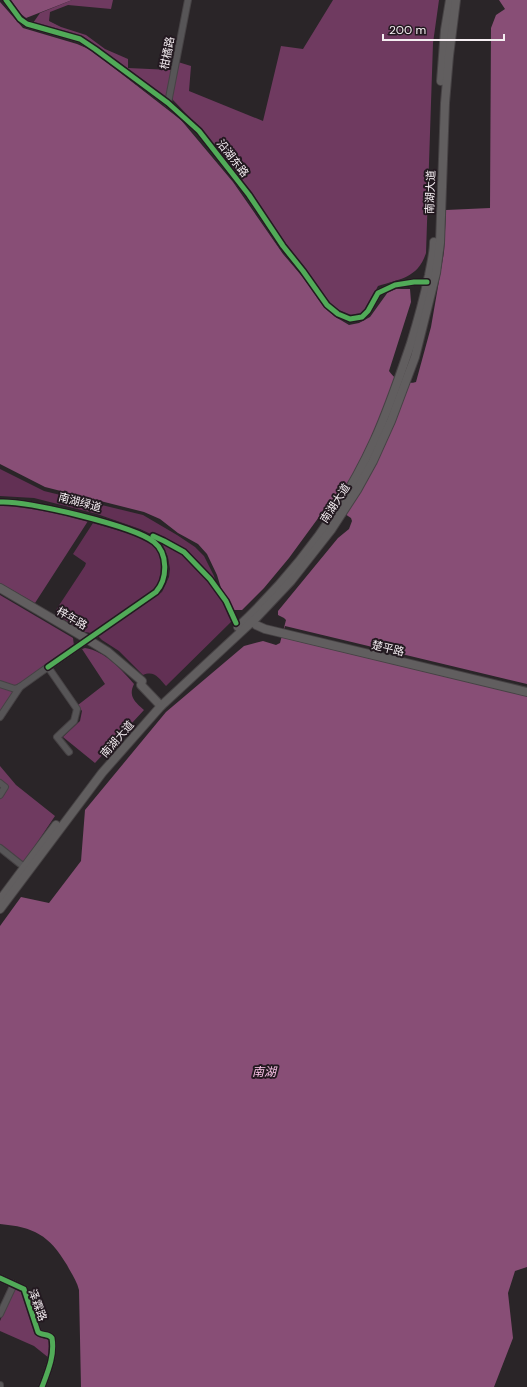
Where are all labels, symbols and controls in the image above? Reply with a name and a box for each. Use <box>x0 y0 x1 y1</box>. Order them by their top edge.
scale bar <box>383 16 504 42</box>
text: 200 m <box>389 22 426 38</box>
street label: 柑橘路 <box>157 35 177 71</box>
street label: 沿湖东路 <box>214 136 252 180</box>
street label: 南湖大道 <box>422 170 438 214</box>
street label: 南湖大道 <box>317 481 353 525</box>
street label: 南湖绿道 <box>57 490 103 514</box>
street label: 梓年路 <box>54 604 90 632</box>
street label: 楚平路 <box>370 637 406 659</box>
street label: 南湖大道 <box>97 718 137 760</box>
water label: 南湖 <box>252 1064 278 1080</box>
street label: 泽霖路 <box>26 1287 50 1323</box>

